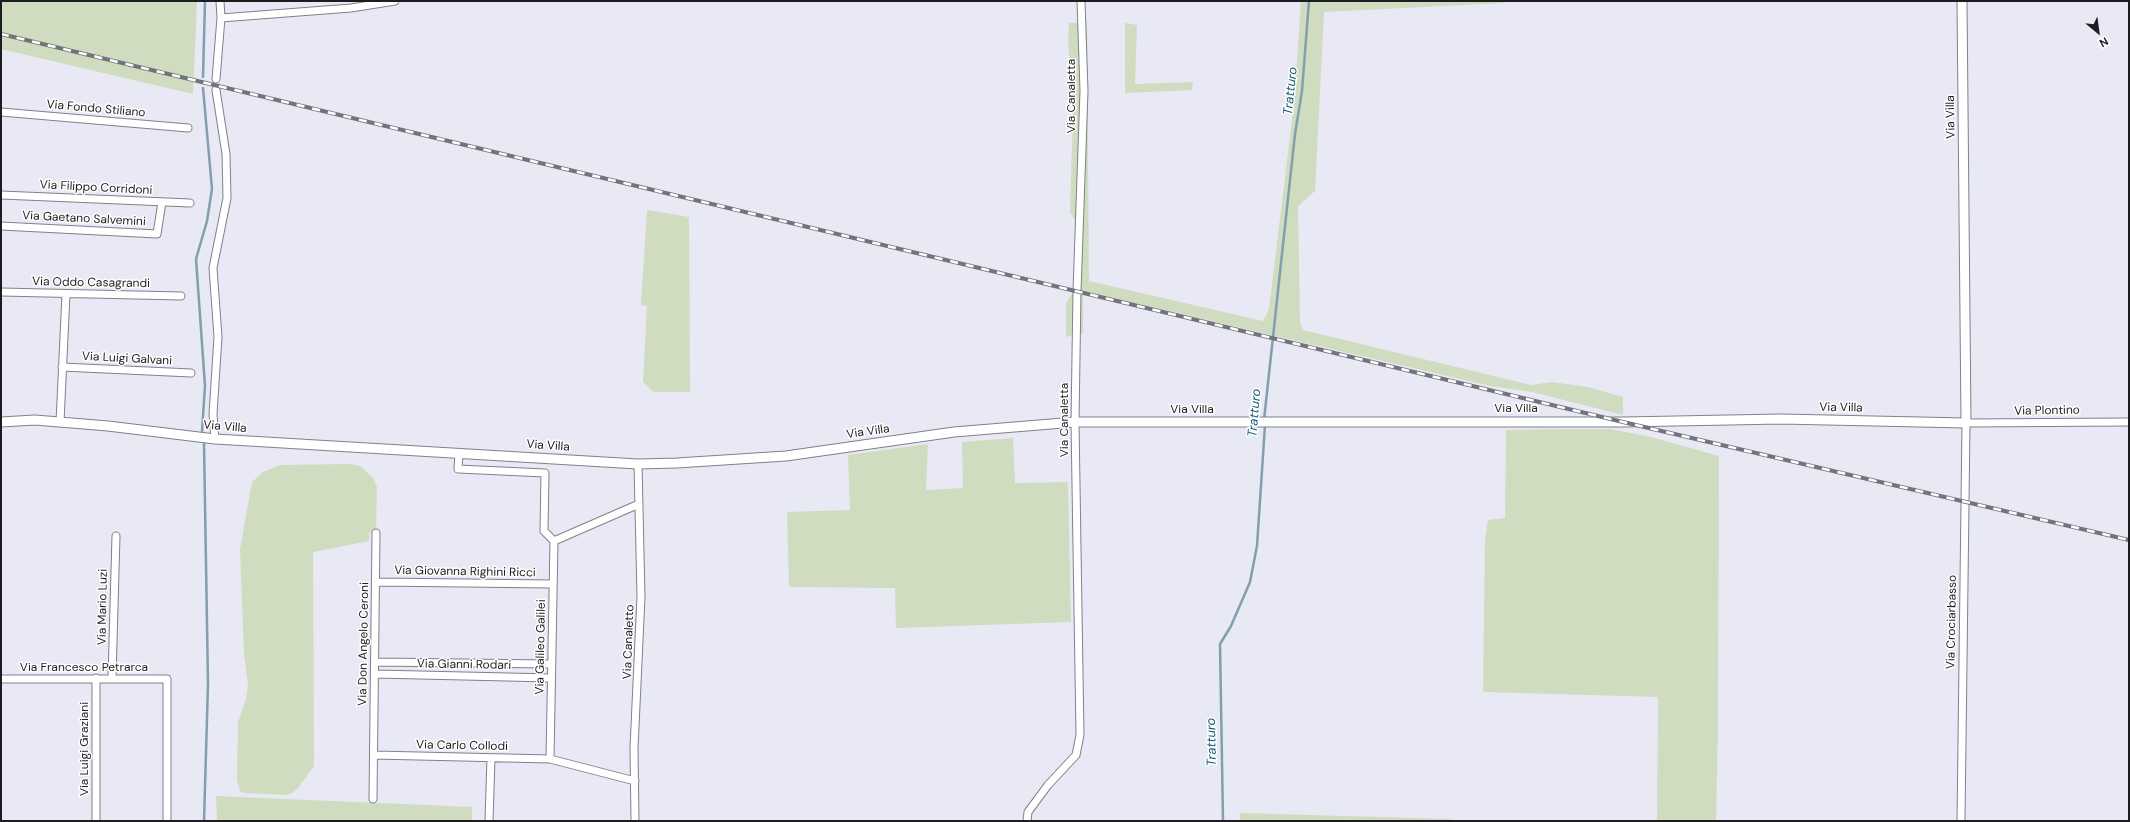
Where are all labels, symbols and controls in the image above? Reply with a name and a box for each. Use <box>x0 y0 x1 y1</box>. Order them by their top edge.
north arrow <box>2078 12 2118 52</box>
text: N <box>2097 34 2111 51</box>
street label: Via Canaletta <box>1065 59 1079 133</box>
water label: Tratturo <box>1281 66 1301 116</box>
street label: Via Villa <box>1943 95 1959 139</box>
street label: Via Fondo Stiliano <box>46 98 146 120</box>
street label: Via Filippo Corridoni <box>39 178 153 198</box>
street label: Via Gaetano Salvemini <box>22 209 146 229</box>
street label: Via Oddo Casagrandi <box>32 275 150 291</box>
street label: Via Luigi Galvani <box>82 349 172 369</box>
street label: Via Canaletta <box>1058 383 1072 457</box>
water label: Tratturo <box>1245 388 1265 438</box>
street label: Via Villa <box>1819 400 1863 416</box>
street label: Via Villa <box>1494 402 1538 416</box>
street label: Via Villa <box>1170 403 1214 417</box>
street label: Via Plontino <box>2014 403 2080 419</box>
street label: Via Villa <box>203 418 247 436</box>
street label: Via Villa <box>846 422 890 442</box>
street label: Via Villa <box>526 437 570 455</box>
street label: Via Giovanna Righini Ricci <box>394 564 536 580</box>
street label: Via Mario Luzi <box>95 569 111 645</box>
street label: Via Crociarbasso <box>1944 575 1960 669</box>
street label: Via Don Angelo Ceroni <box>356 582 372 706</box>
street label: Via Galileo Galilei <box>533 599 549 695</box>
street label: Via Canaletto <box>620 604 638 680</box>
street label: Via Gianni Rodari <box>417 657 511 673</box>
street label: Via Francesco Petrarca <box>20 661 148 675</box>
street label: Via Luigi Graziani <box>78 702 92 796</box>
water label: Tratturo <box>1204 718 1220 766</box>
street label: Via Carlo Collodi <box>416 738 508 754</box>

